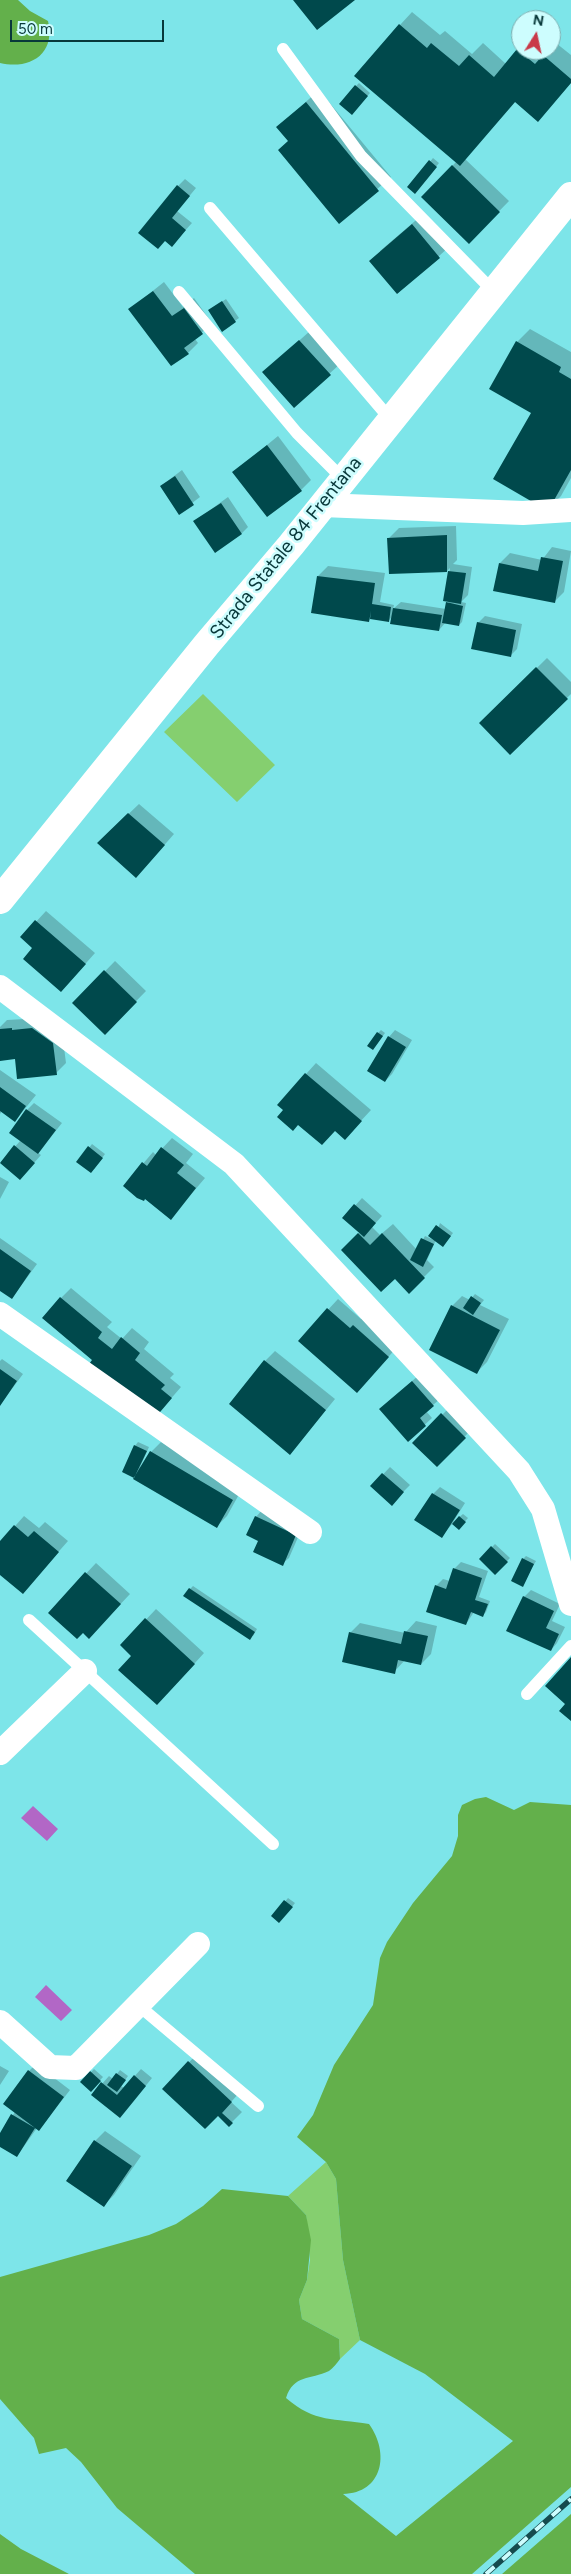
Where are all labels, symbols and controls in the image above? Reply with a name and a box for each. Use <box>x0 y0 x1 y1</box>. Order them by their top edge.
scale bar <box>12 10 166 42</box>
north arrow <box>511 10 561 60</box>
text: N <box>532 11 545 30</box>
text: 50 m <box>18 20 53 38</box>
street label: Strada Statale 84 Frentana <box>205 452 367 644</box>

